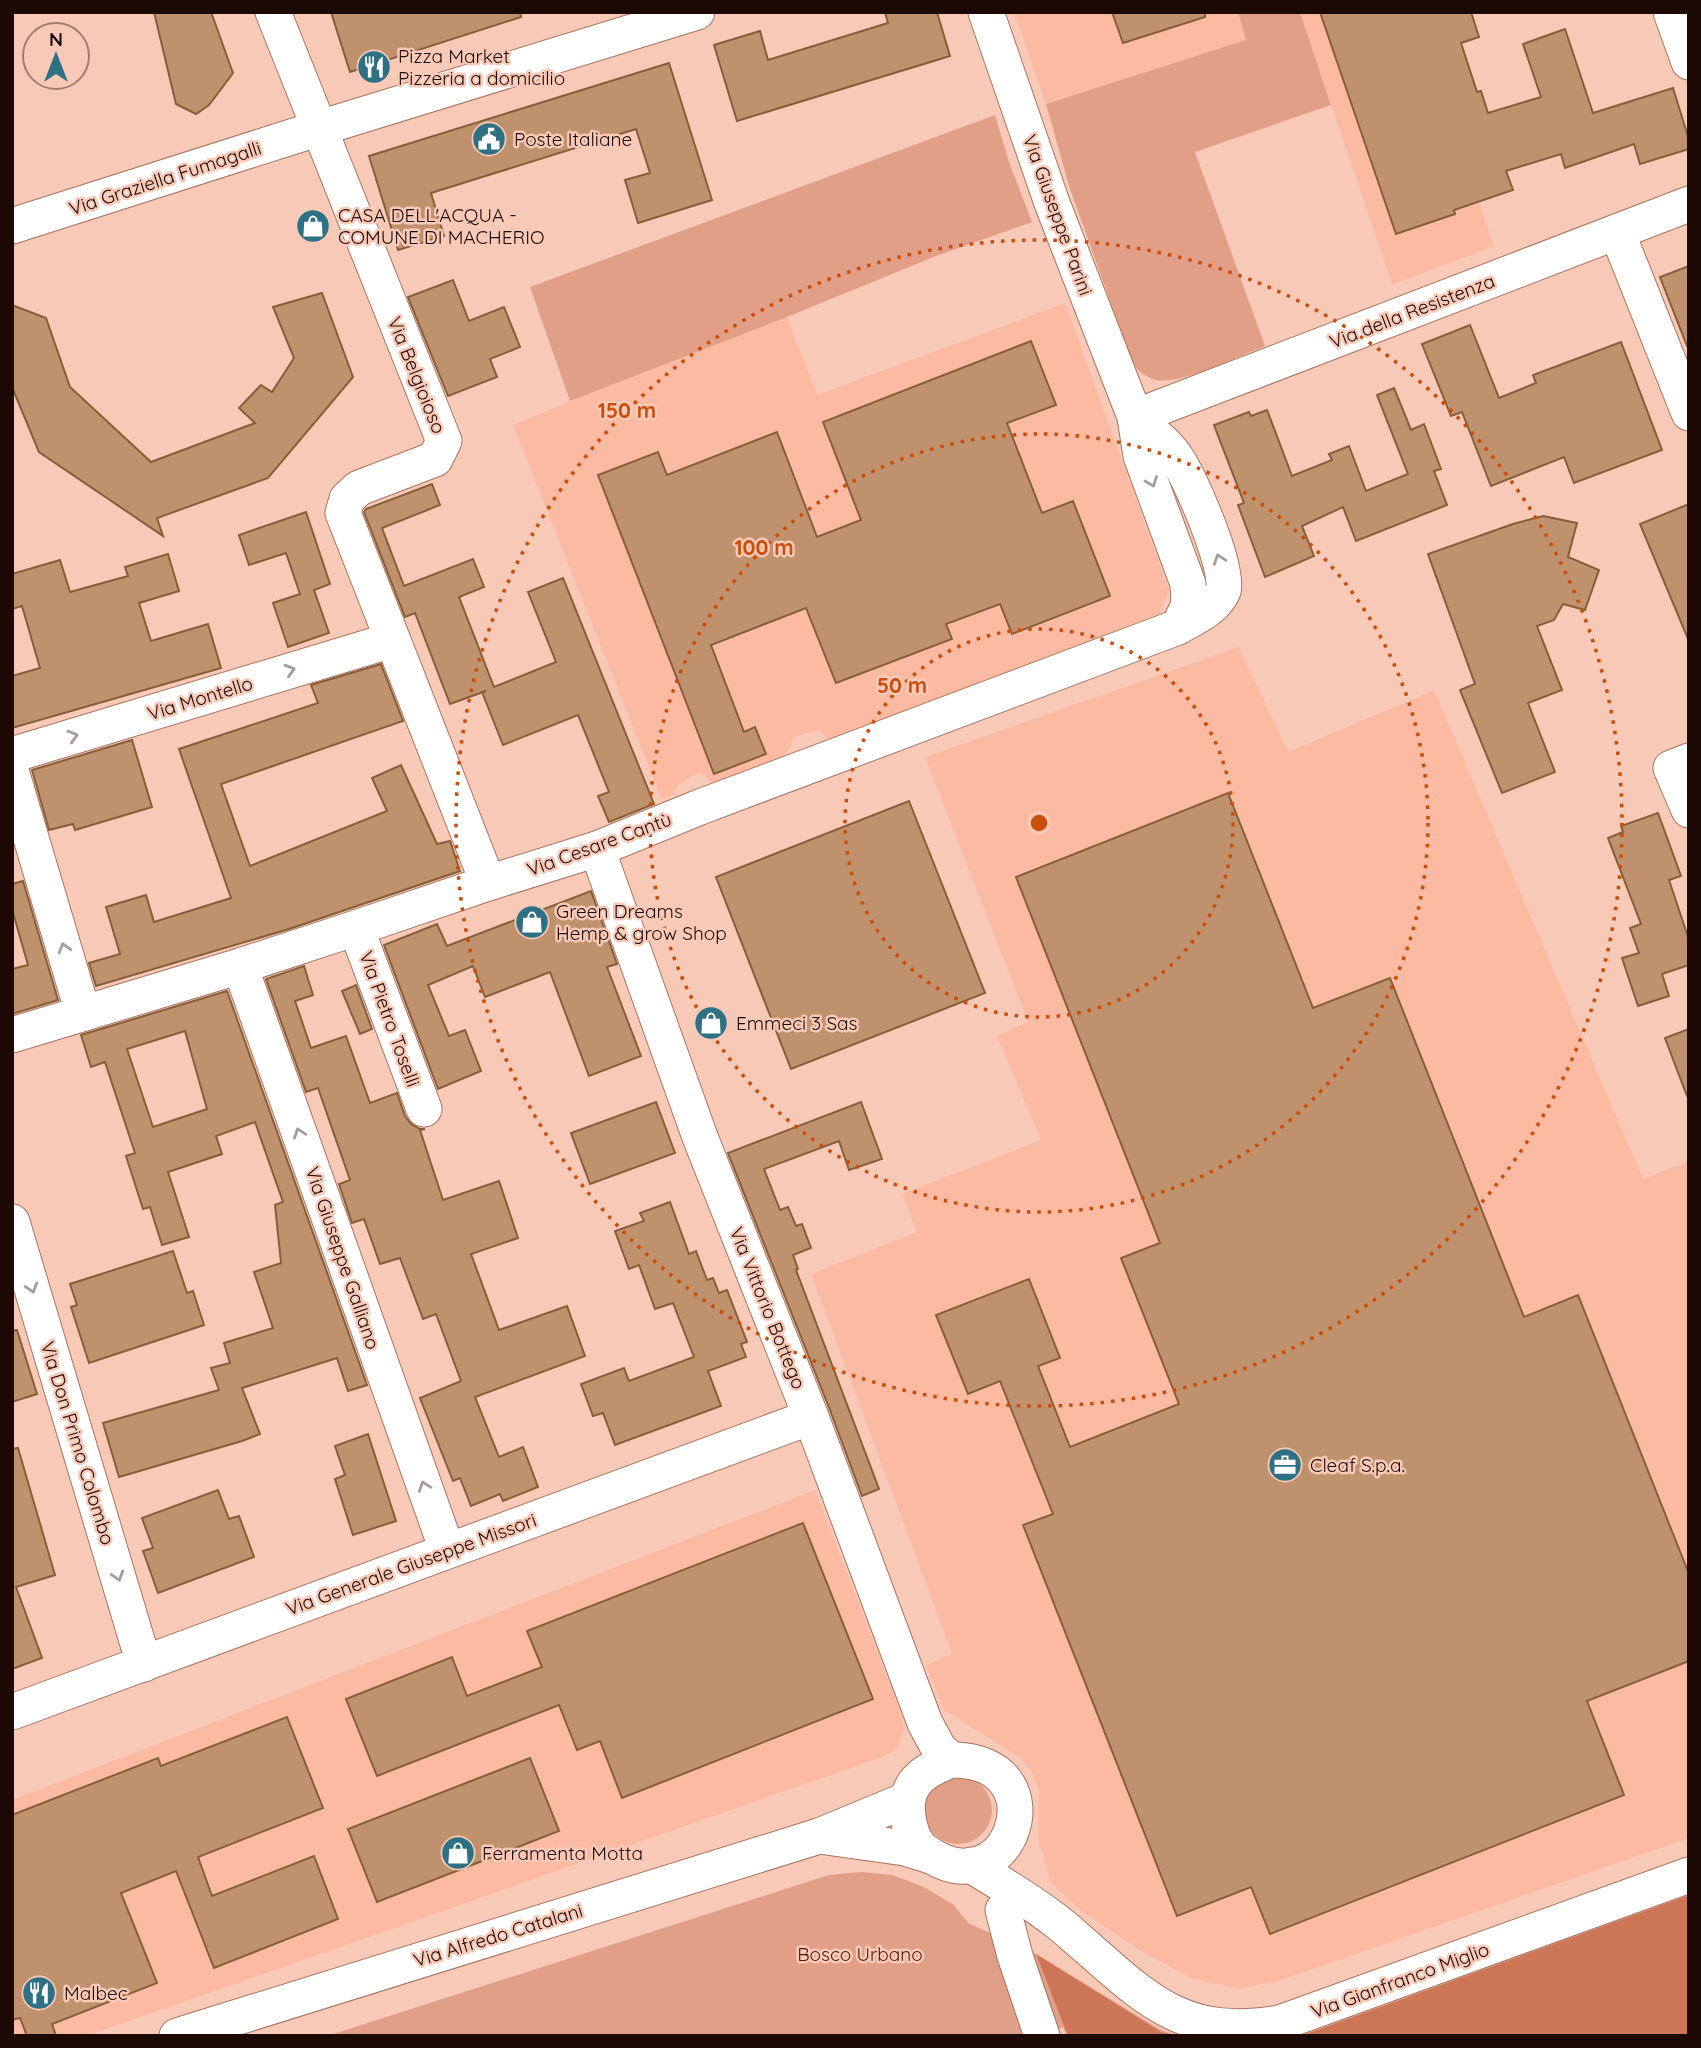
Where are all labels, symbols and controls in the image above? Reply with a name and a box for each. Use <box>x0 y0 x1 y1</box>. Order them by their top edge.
north arrow <box>21 21 91 91</box>
text: N <box>49 27 63 51</box>
place label: Pizza Market Pizzeria a domicilio <box>398 44 565 90</box>
restaurant icon: Pizza Market Pizzeria a domicilio <box>355 48 393 86</box>
public building icon: Poste Italiane <box>470 120 508 158</box>
place label: Poste Italiane <box>514 127 632 151</box>
street label: Via Giuseppe Parini <box>1018 131 1098 299</box>
street label: Via Graziella Fumagalli <box>66 136 264 220</box>
place label: CASA DELL'ACQUA - COMUNE DI MACHERIO <box>338 203 544 249</box>
shop icon: CASA DELL'ACQUA - COMUNE DI MACHERIO <box>294 207 332 245</box>
street label: Via della Resistenza <box>1326 268 1498 354</box>
street label: Via Belgioioso <box>383 313 451 437</box>
text: 150 m <box>598 397 656 423</box>
one-way arrow <box>1143 476 1157 488</box>
text: 100 m <box>734 534 794 560</box>
one-way arrow <box>1213 553 1228 565</box>
one-way arrow <box>284 664 296 679</box>
street label: Via Montello <box>145 671 255 725</box>
text: 50 m <box>877 672 927 698</box>
one-way arrow <box>66 730 78 745</box>
street label: Via Cesare Cantù <box>523 807 675 881</box>
centre of rings <box>1027 811 1051 835</box>
place label: Green Dreams Hemp & grow Shop <box>556 899 727 945</box>
shop icon: Green Dreams Hemp & grow Shop <box>513 903 551 941</box>
one-way arrow <box>57 942 72 954</box>
street label: Via Pietro Toselli <box>354 948 426 1090</box>
shop icon: Emmeci 3 Sas <box>692 1004 730 1042</box>
place label: Emmeci 3 Sas <box>736 1011 858 1035</box>
one-way arrow <box>293 1127 307 1139</box>
street label: Via Giuseppe Galliano <box>300 1163 386 1353</box>
street label: Via Vittorio Bottego <box>725 1223 811 1393</box>
one-way arrow <box>23 1281 38 1293</box>
street label: Via Don Primo Colombo <box>36 1338 120 1548</box>
office icon: Cleaf S.p.a. <box>1266 1446 1304 1484</box>
place label: Cleaf S.p.a. <box>1310 1453 1405 1477</box>
one-way arrow <box>418 1480 432 1492</box>
street label: Via Generale Giuseppe Missori <box>282 1507 540 1621</box>
one-way arrow <box>110 1570 125 1582</box>
shop icon: Ferramenta Motta <box>439 1834 477 1872</box>
place label: Ferramenta Motta <box>482 1841 643 1865</box>
street label: Via Alfredo Catalani <box>411 1898 585 1972</box>
street label: Via Gianfranco Miglio <box>1308 1937 1492 2023</box>
park label: Bosco Urbano <box>797 1942 923 1966</box>
restaurant icon: Malbec <box>20 1974 58 2012</box>
place label: Malbec <box>64 1981 128 2005</box>

